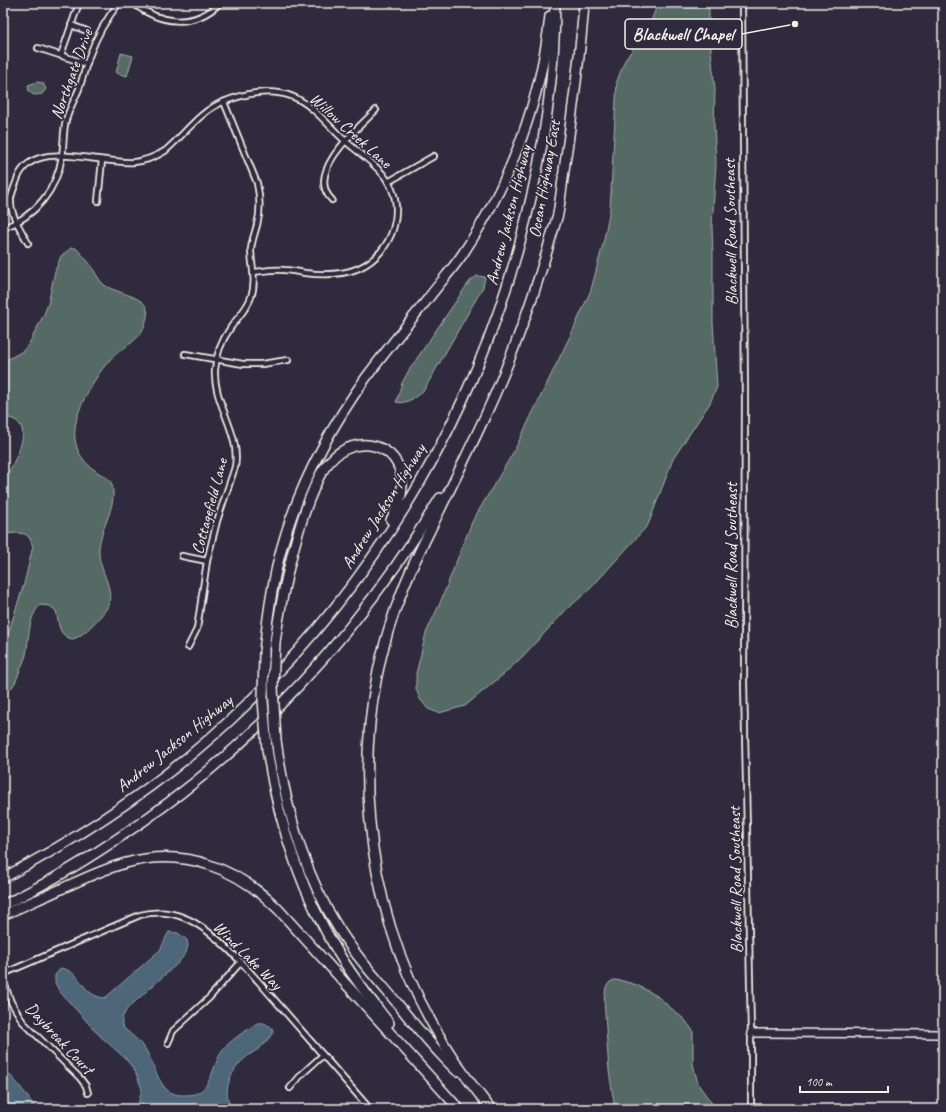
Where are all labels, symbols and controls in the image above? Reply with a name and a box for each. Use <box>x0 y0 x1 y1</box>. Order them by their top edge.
callout: Blackwell Chapel <box>625 19 742 49</box>
text: Blackwell Chapel <box>633 23 737 45</box>
street label: Northgate Drive <box>45 25 98 122</box>
street label: Willow Creek Lane <box>305 88 397 174</box>
street label: Ocean Highway East <box>524 117 566 239</box>
street label: Andrew Jackson Highway <box>481 142 536 287</box>
street label: Blackwell Road Southeast <box>719 156 742 305</box>
street label: Andrew Jackson Highway <box>337 439 431 573</box>
street label: Cottagefield Lane <box>187 455 233 556</box>
street label: Blackwell Road Southeast <box>721 480 742 629</box>
street label: Andrew Jackson Highway <box>112 689 238 797</box>
street label: Blackwell Road Southeast <box>724 804 747 953</box>
street label: Wind Lake Way <box>209 916 288 995</box>
street label: Daybreak Court <box>21 998 100 1081</box>
scale bar <box>800 1068 888 1094</box>
text: 100 m <box>806 1074 833 1090</box>

